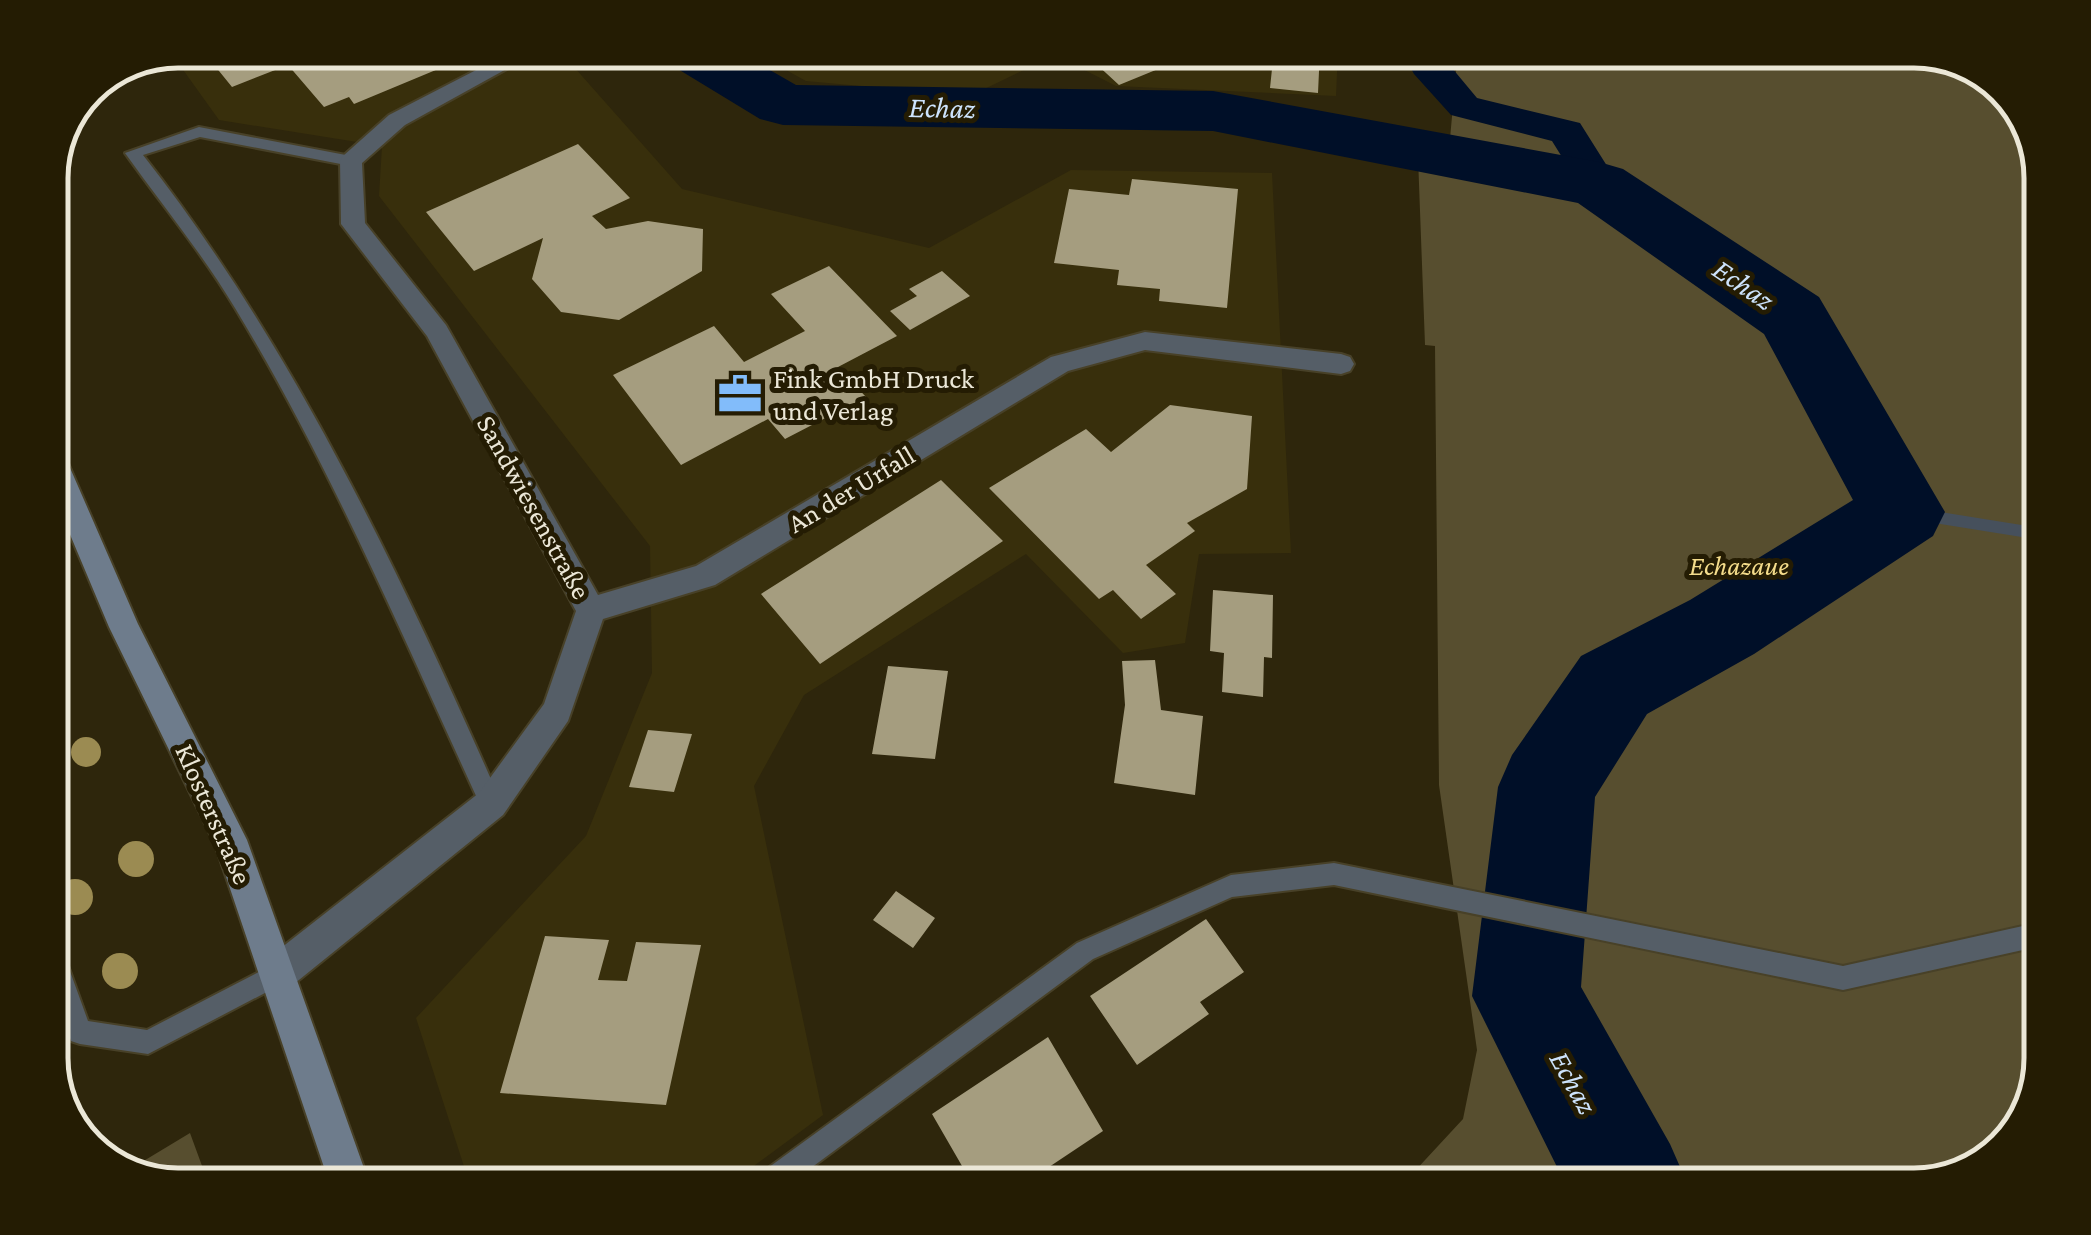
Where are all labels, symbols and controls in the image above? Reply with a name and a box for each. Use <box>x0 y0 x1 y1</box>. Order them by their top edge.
water label: Echaz <box>908 90 976 124</box>
water label: Echaz <box>1707 252 1781 317</box>
place label: Fink GmbH Druck und Verlag <box>773 363 975 426</box>
office icon: Fink GmbH Druck und Verlag <box>716 370 764 418</box>
street label: Sandwiesenstraße <box>471 410 597 604</box>
street label: An der Urfall <box>782 439 920 539</box>
park label: Echazaue <box>1689 550 1789 581</box>
street label: Klosterstraße <box>169 739 259 889</box>
water label: Echaz <box>1543 1045 1605 1120</box>

